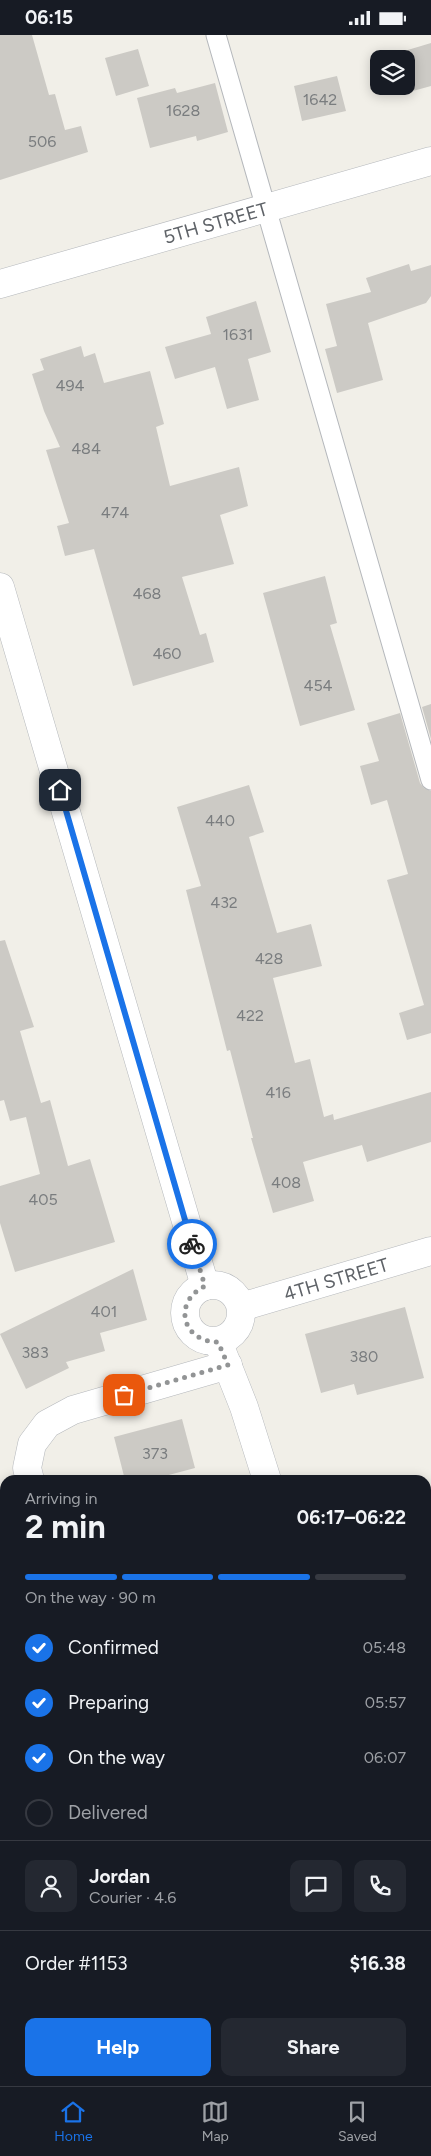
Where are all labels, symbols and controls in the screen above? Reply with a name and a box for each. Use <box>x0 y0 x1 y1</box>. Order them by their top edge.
text: 06:15 <box>25 6 73 29</box>
map controls <box>370 50 415 95</box>
button: layers <box>370 50 415 95</box>
house number: 1642 <box>303 90 337 109</box>
house number: 1628 <box>166 101 200 120</box>
house number: 506 <box>28 132 56 151</box>
street label: 5TH STREET <box>161 197 271 249</box>
house number: 1631 <box>223 325 253 344</box>
house number: 494 <box>56 376 85 395</box>
house number: 484 <box>71 439 101 458</box>
house number: 474 <box>101 503 129 522</box>
house number: 468 <box>133 584 161 603</box>
house number: 460 <box>152 644 182 663</box>
house number: 454 <box>303 676 333 695</box>
pin <box>39 769 81 811</box>
icon: home <box>46 776 74 804</box>
house number: 440 <box>205 811 235 830</box>
house number: 432 <box>210 893 238 912</box>
house number: 428 <box>255 949 283 968</box>
house number: 422 <box>236 1006 264 1025</box>
house number: 416 <box>265 1083 291 1102</box>
house number: 408 <box>271 1173 301 1192</box>
house number: 405 <box>28 1190 58 1209</box>
courier <box>167 1219 217 1269</box>
icon: bike <box>178 1230 206 1258</box>
street label: 4TH STREET <box>281 1253 392 1306</box>
house number: 401 <box>91 1302 117 1321</box>
house number: 383 <box>21 1343 49 1362</box>
house number: 380 <box>350 1347 378 1366</box>
pin <box>103 1374 145 1416</box>
icon: bag <box>110 1381 138 1409</box>
house number: 373 <box>142 1444 168 1463</box>
text: Arriving in <box>25 1489 97 1508</box>
text: 06:17–06:22 <box>297 1506 406 1529</box>
text: 2 min <box>25 1508 106 1546</box>
text: On the way · 90 m <box>25 1588 156 1607</box>
icon: check <box>25 1634 53 1662</box>
text: Confirmed <box>68 1636 159 1659</box>
text: 05:48 <box>363 1638 406 1657</box>
icon: check <box>25 1689 53 1717</box>
text: Preparing <box>68 1691 149 1714</box>
text: 05:57 <box>365 1693 406 1712</box>
icon: check <box>25 1744 53 1772</box>
text: On the way <box>68 1746 165 1769</box>
text: 06:07 <box>364 1748 406 1767</box>
text: Delivered <box>68 1801 148 1824</box>
button: person <box>25 1860 77 1912</box>
button: chat <box>290 1860 342 1912</box>
button: phone <box>354 1860 406 1912</box>
text: Jordan <box>89 1865 150 1888</box>
text: Courier · 4.6 <box>89 1888 176 1907</box>
text: Order #1153 <box>25 1952 128 1975</box>
text: $16.38 <box>350 1952 406 1975</box>
button: Help <box>25 2018 211 2076</box>
button: Share <box>221 2018 406 2076</box>
tab: Home <box>54 2098 93 2145</box>
tab: Map <box>201 2098 229 2145</box>
tab: Saved <box>338 2098 377 2145</box>

